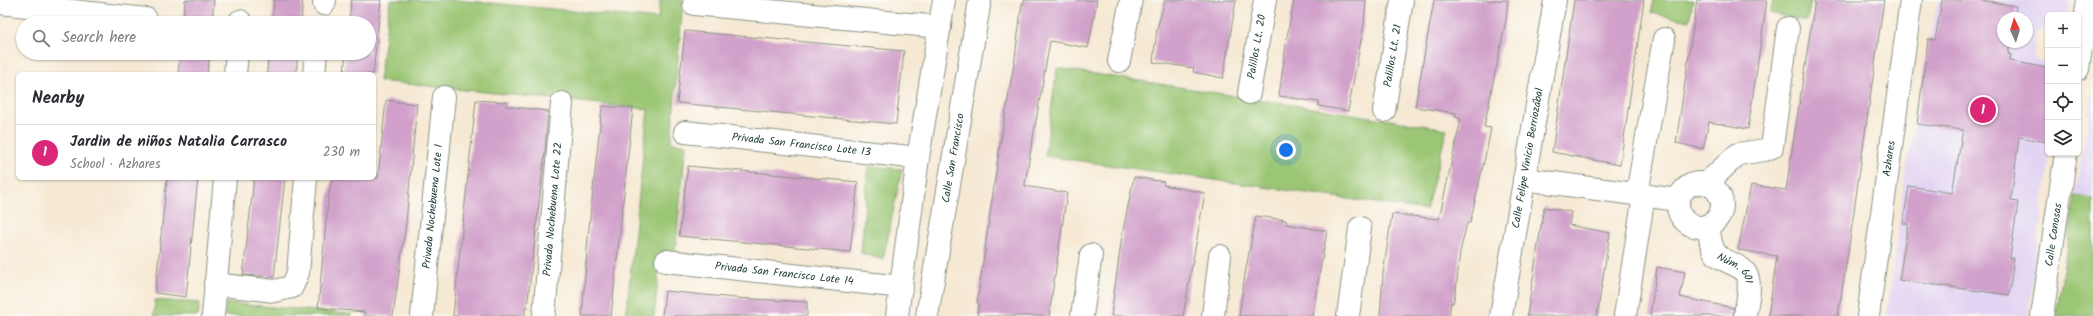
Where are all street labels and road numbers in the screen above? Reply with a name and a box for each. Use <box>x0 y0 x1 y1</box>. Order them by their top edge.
street label: Palillos Lt. 20 <box>1243 13 1271 80</box>
street label: Palillos Lt. 21 <box>1379 23 1407 88</box>
street label: Calle Felipe Vinicio Berriozábal <box>1507 87 1549 230</box>
street label: Calle San Francisco <box>937 112 970 204</box>
street label: Privada San Francisco Lote 13 <box>731 128 872 162</box>
street label: Azhares <box>1878 139 1901 177</box>
street label: Privada Nochebuena Lote 22 <box>538 142 568 277</box>
street label: Privada Nochebuena Lote 1 <box>418 143 448 270</box>
street label: Calle Canosas <box>2040 202 2068 268</box>
street label: Núm. 601 <box>1713 248 1758 285</box>
street label: Privada San Francisco Lote 14 <box>714 257 855 291</box>

